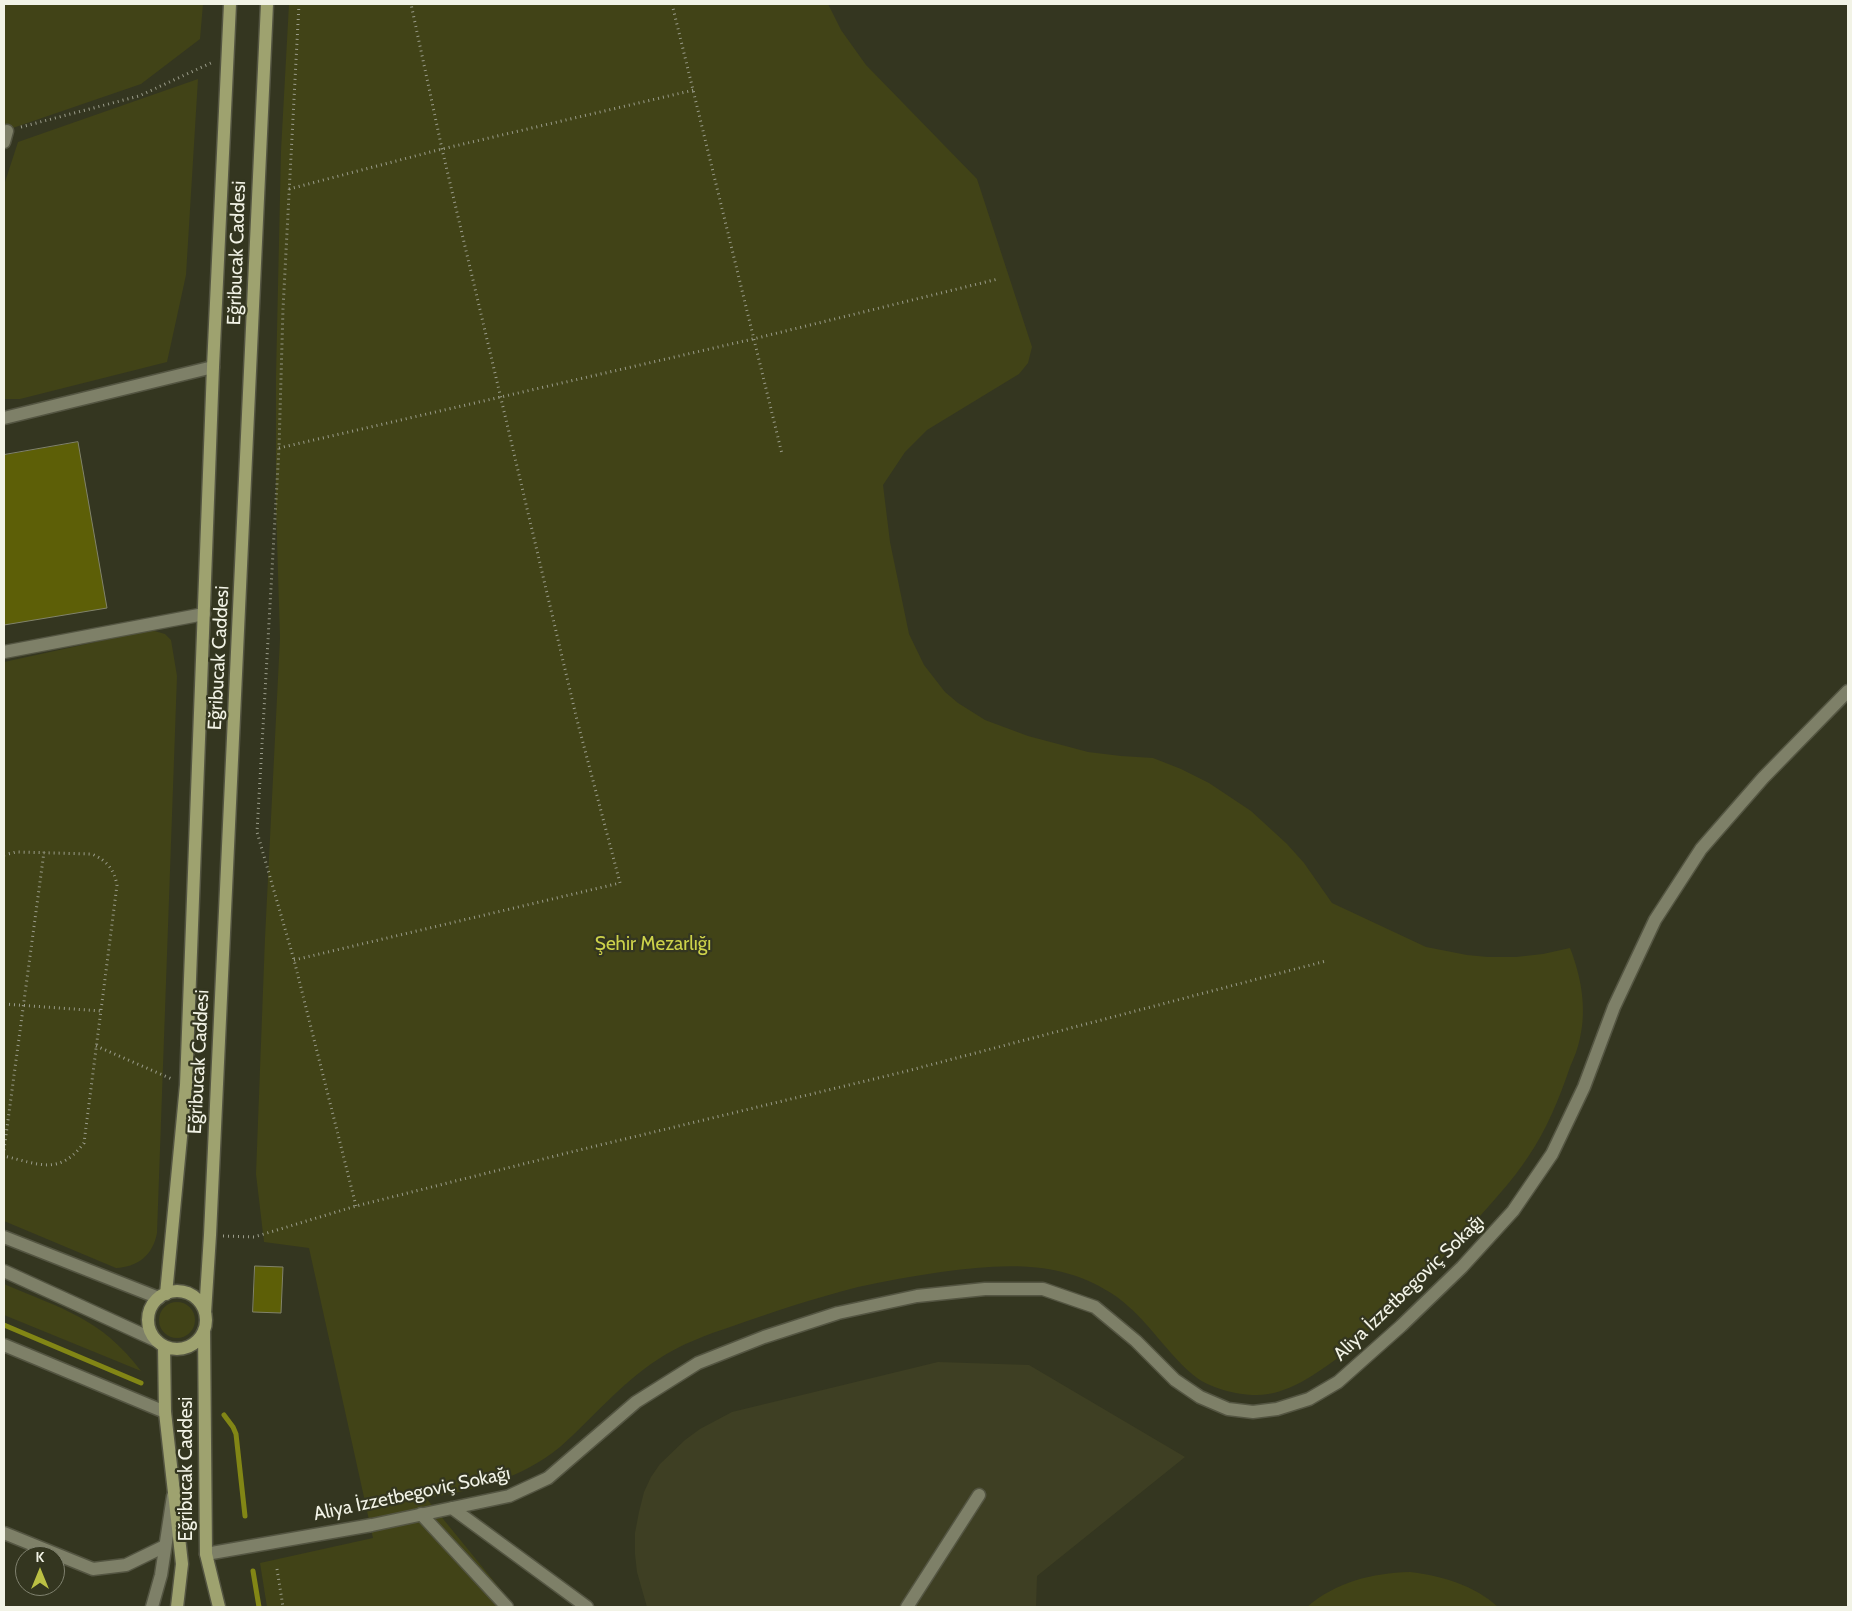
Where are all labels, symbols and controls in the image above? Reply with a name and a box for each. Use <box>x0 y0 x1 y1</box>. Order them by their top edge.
street label: Eğribucak Caddesi <box>223 180 251 326</box>
street label: Eğribucak Caddesi <box>204 585 234 731</box>
park label: Şehir Mezarlığı <box>595 933 711 955</box>
street label: Eğribucak Caddesi <box>184 989 214 1135</box>
street label: Aliya İzzetbegoviç Sokağı <box>1329 1210 1489 1366</box>
street label: Eğribucak Caddesi <box>175 1397 197 1541</box>
street label: Aliya İzzetbegoviç Sokağı <box>312 1462 512 1526</box>
north arrow <box>15 1546 65 1596</box>
text: K <box>36 1548 44 1566</box>

